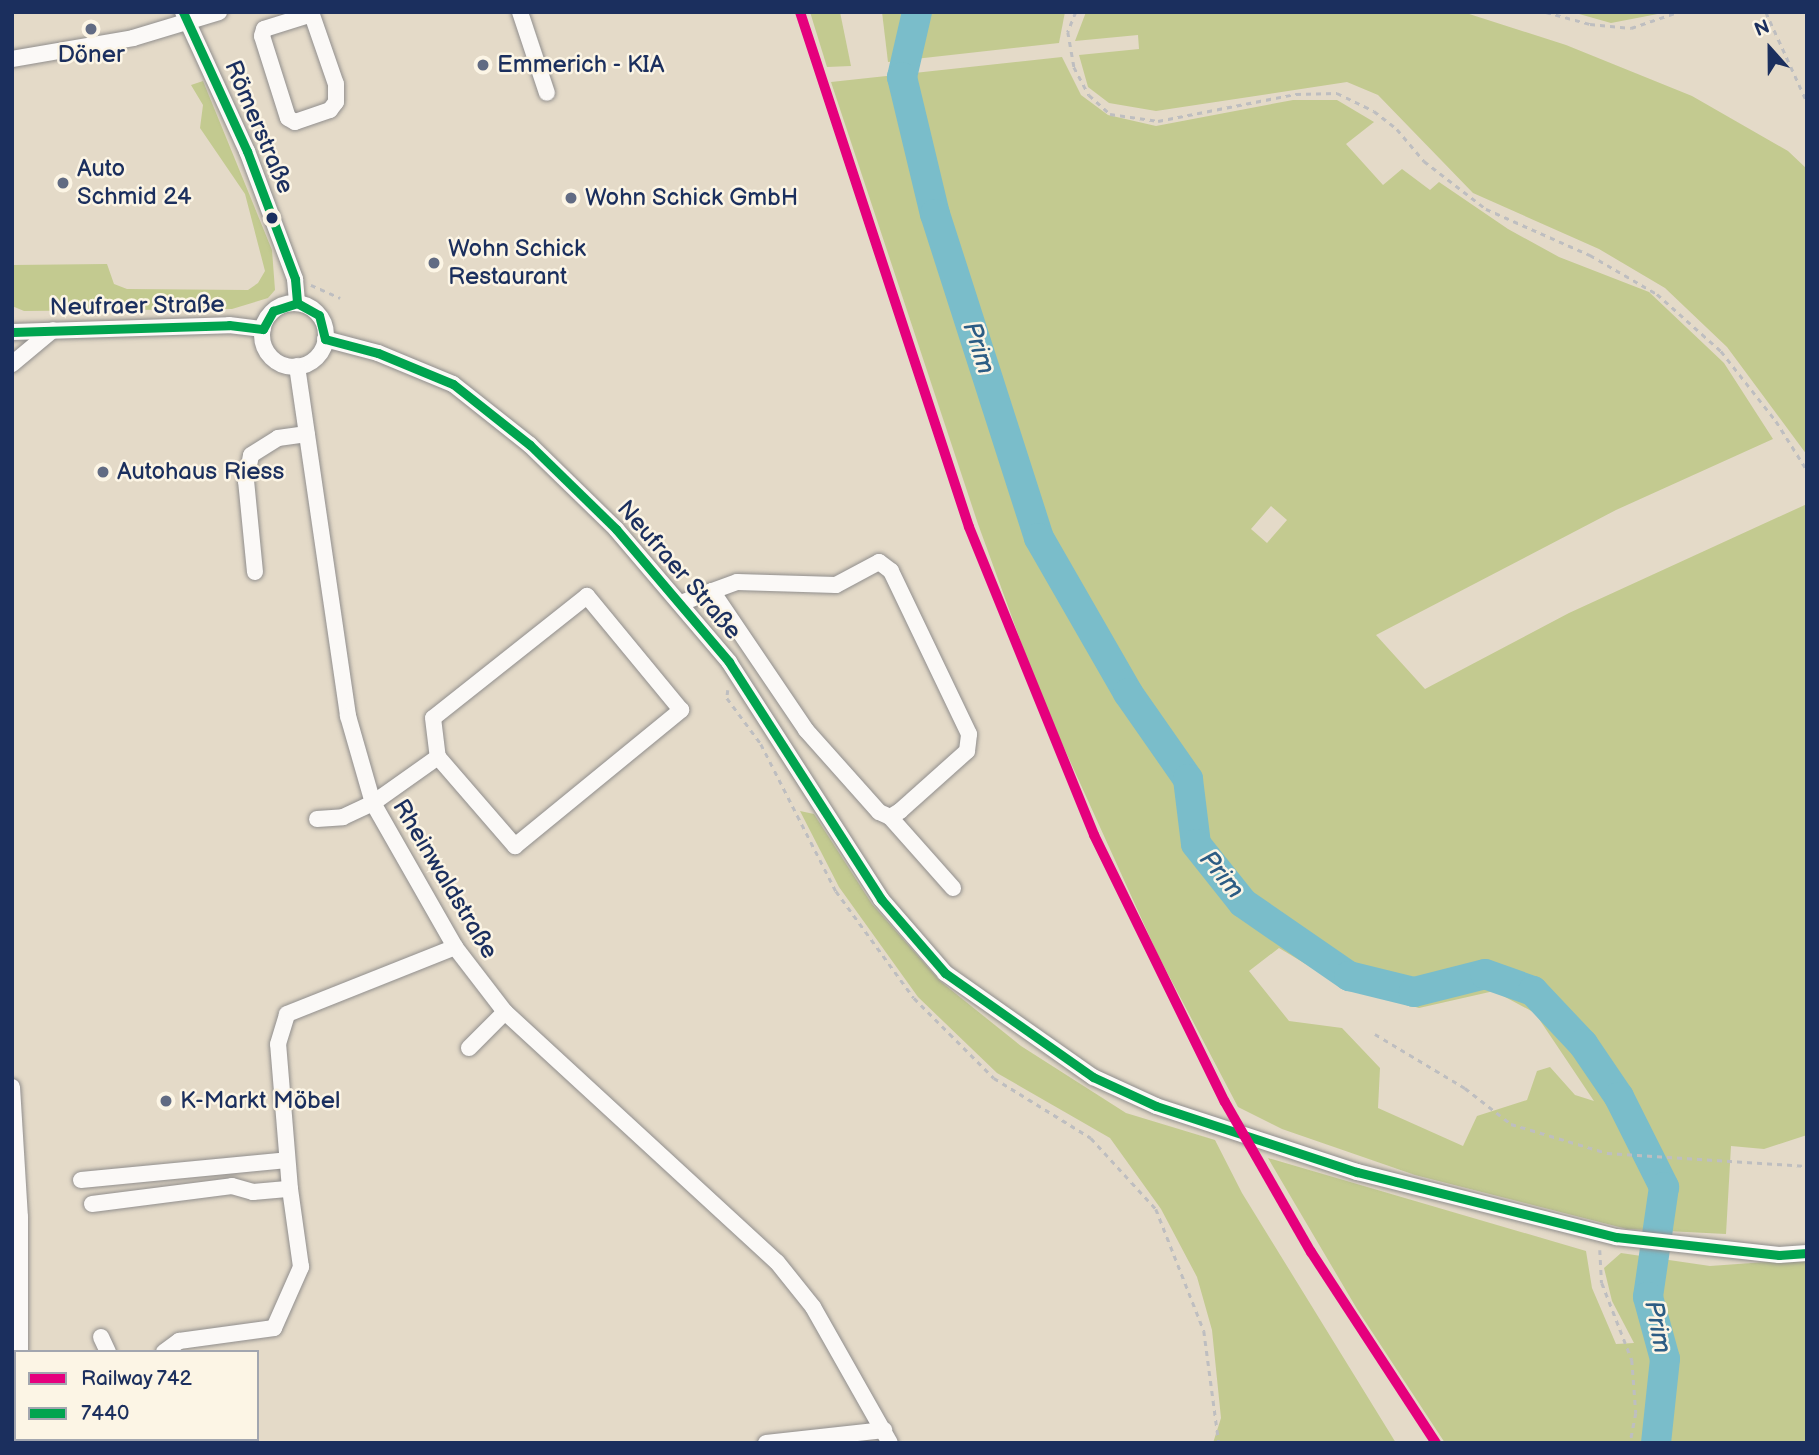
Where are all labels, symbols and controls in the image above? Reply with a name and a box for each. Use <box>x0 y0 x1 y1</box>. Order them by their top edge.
north arrow <box>1735 14 1805 84</box>
text: N <box>1752 16 1773 42</box>
marker: Döner <box>83 21 99 37</box>
place label: Döner <box>57 41 125 69</box>
place label: Emmerich - KIA <box>497 51 666 79</box>
street label: Römerstraße <box>218 56 300 198</box>
marker: Emmerich - KIA <box>475 57 491 73</box>
place label: Auto Schmid 24 <box>77 155 192 211</box>
marker: Auto Schmid 24 <box>55 175 71 191</box>
place label: Wohn Schick GmbH <box>585 184 799 212</box>
marker: Wohn Schick GmbH <box>563 190 579 206</box>
unlabelled marker <box>265 211 279 225</box>
place label: Wohn Schick Restaurant <box>448 235 586 291</box>
marker: Wohn Schick Restaurant <box>426 255 442 271</box>
street label: Neufraer Straße <box>49 290 225 322</box>
water label: Prim <box>955 318 1001 378</box>
place label: Autohaus Riess <box>117 458 284 486</box>
marker: Autohaus Riess <box>95 464 111 480</box>
street label: Neufraer Straße <box>611 494 747 646</box>
street label: Rheinwaldstraße <box>386 794 504 964</box>
water label: Prim <box>1192 845 1250 905</box>
place label: K-Markt Möbel <box>180 1087 340 1115</box>
marker: K-Markt Möbel <box>158 1093 174 1109</box>
water label: Prim <box>1637 1298 1677 1356</box>
legend <box>14 1350 259 1441</box>
text: Railway 742 <box>81 1366 192 1391</box>
text: 7440 <box>81 1401 129 1426</box>

